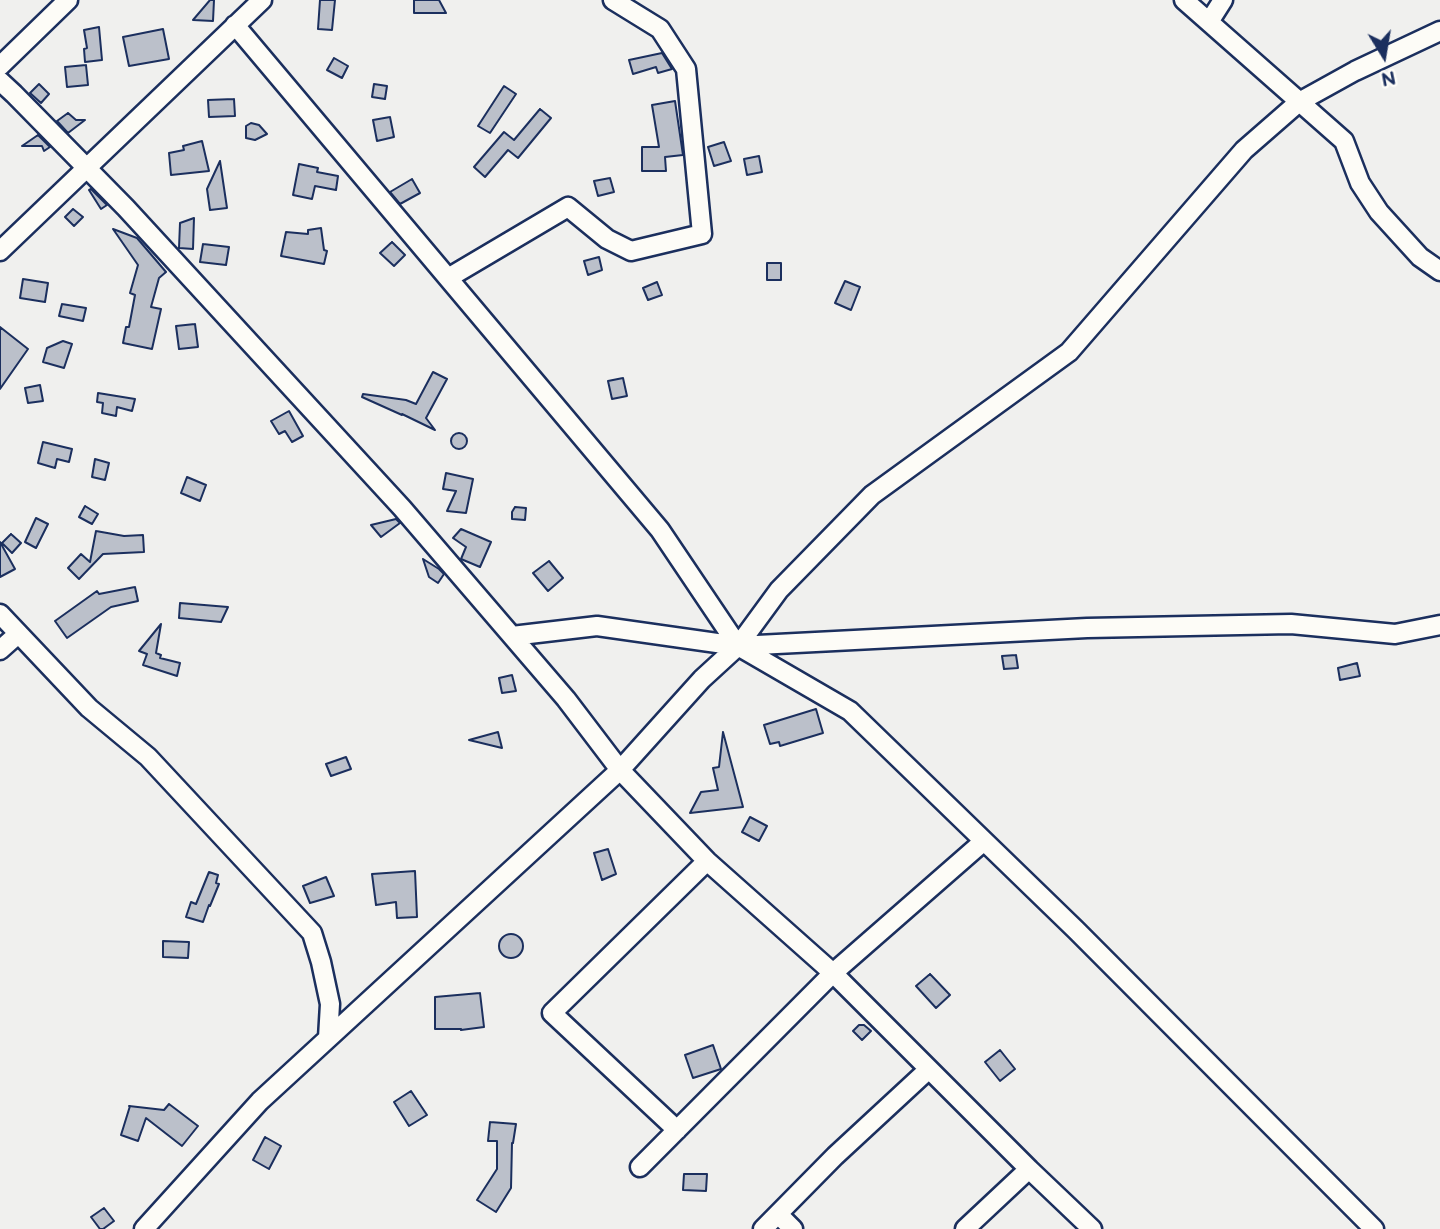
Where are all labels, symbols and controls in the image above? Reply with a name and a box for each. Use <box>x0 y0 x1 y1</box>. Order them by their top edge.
north arrow <box>1349 21 1419 91</box>
text: N <box>1379 64 1397 90</box>

